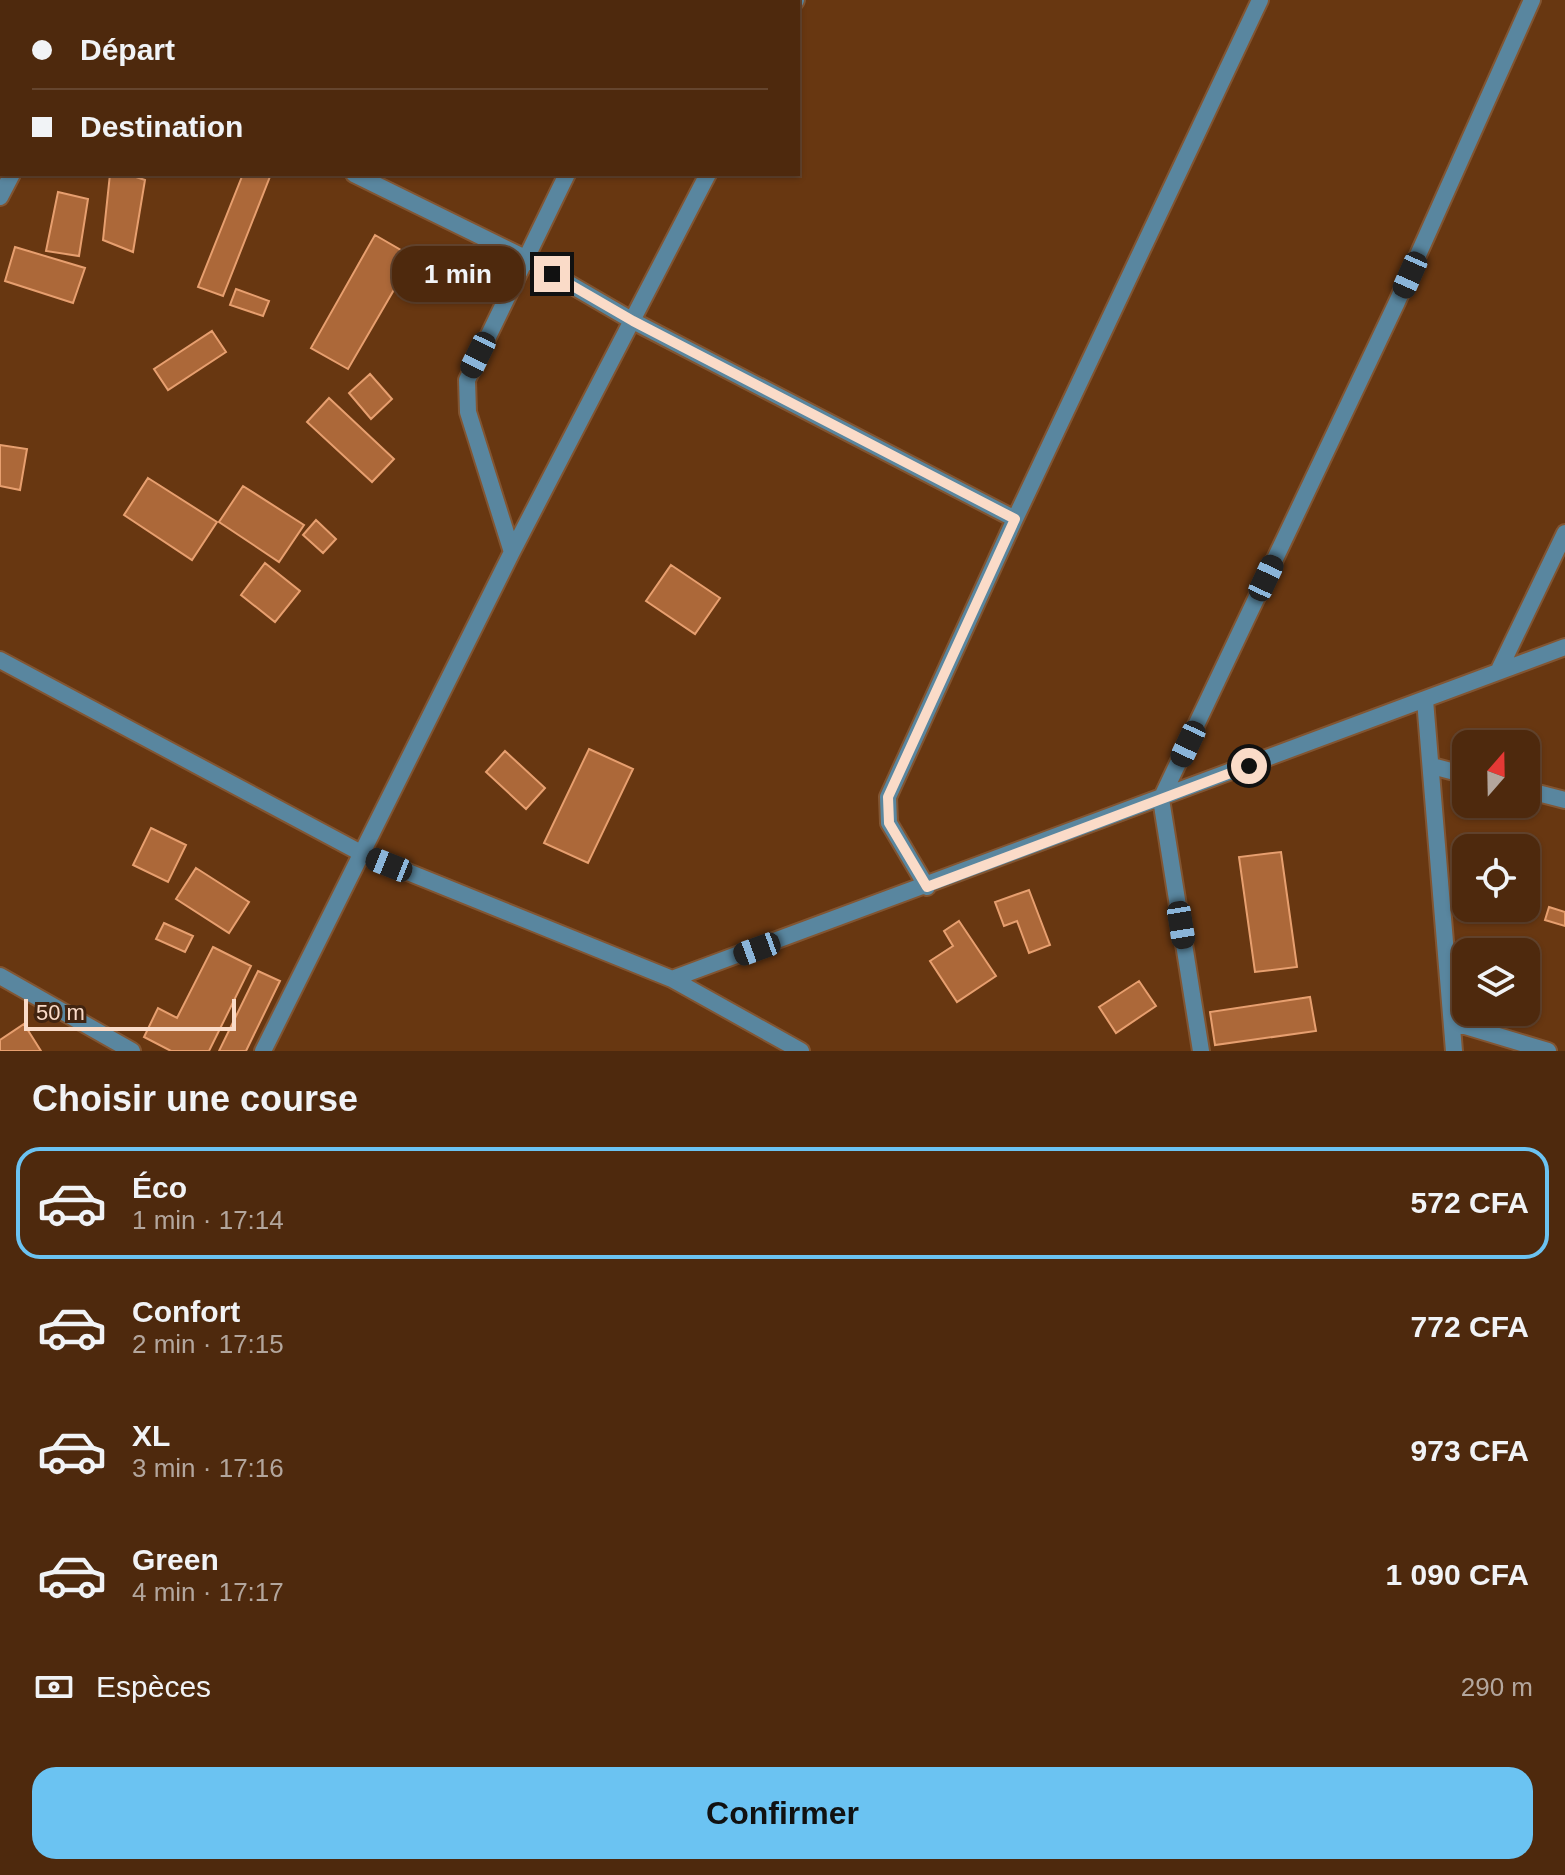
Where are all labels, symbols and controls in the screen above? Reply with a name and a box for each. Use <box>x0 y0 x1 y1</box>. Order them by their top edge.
text: Départ <box>80 33 175 66</box>
text: Destination <box>80 110 243 143</box>
callout: 1 min <box>392 246 524 302</box>
car <box>1389 248 1431 302</box>
route end <box>534 256 570 292</box>
text: 1 min <box>424 259 492 289</box>
car <box>457 328 499 382</box>
car <box>1245 551 1287 605</box>
car <box>1167 717 1209 771</box>
north arrow <box>1452 730 1540 818</box>
map controls <box>1452 730 1540 1026</box>
route start <box>1231 748 1267 784</box>
button: locate <box>1452 834 1540 922</box>
car <box>362 845 416 885</box>
car <box>1165 899 1197 951</box>
car <box>730 930 784 968</box>
button: layers <box>1452 938 1540 1026</box>
scale bar <box>24 995 236 1031</box>
text: 50 m <box>36 1000 85 1025</box>
text: Choisir une course <box>32 1078 358 1119</box>
icon: car <box>36 1167 108 1239</box>
text: Éco <box>132 1171 187 1204</box>
text: 572 CFA <box>1411 1186 1529 1219</box>
text: 1 min · 17:14 <box>132 1205 284 1235</box>
icon: car <box>36 1291 108 1363</box>
text: Confort <box>132 1295 240 1328</box>
text: 772 CFA <box>1411 1310 1529 1343</box>
text: 2 min · 17:15 <box>132 1329 284 1359</box>
icon: car <box>36 1415 108 1487</box>
text: XL <box>132 1419 170 1452</box>
text: 973 CFA <box>1411 1434 1529 1467</box>
text: 3 min · 17:16 <box>132 1453 284 1483</box>
icon: car <box>36 1539 108 1611</box>
text: Green <box>132 1543 219 1576</box>
text: 1 090 CFA <box>1386 1558 1529 1591</box>
text: 4 min · 17:17 <box>132 1577 284 1607</box>
icon: cash <box>32 1665 76 1709</box>
text: Espèces <box>96 1670 211 1703</box>
text: 290 m <box>1461 1672 1533 1702</box>
button: Confirmer <box>32 1767 1533 1859</box>

